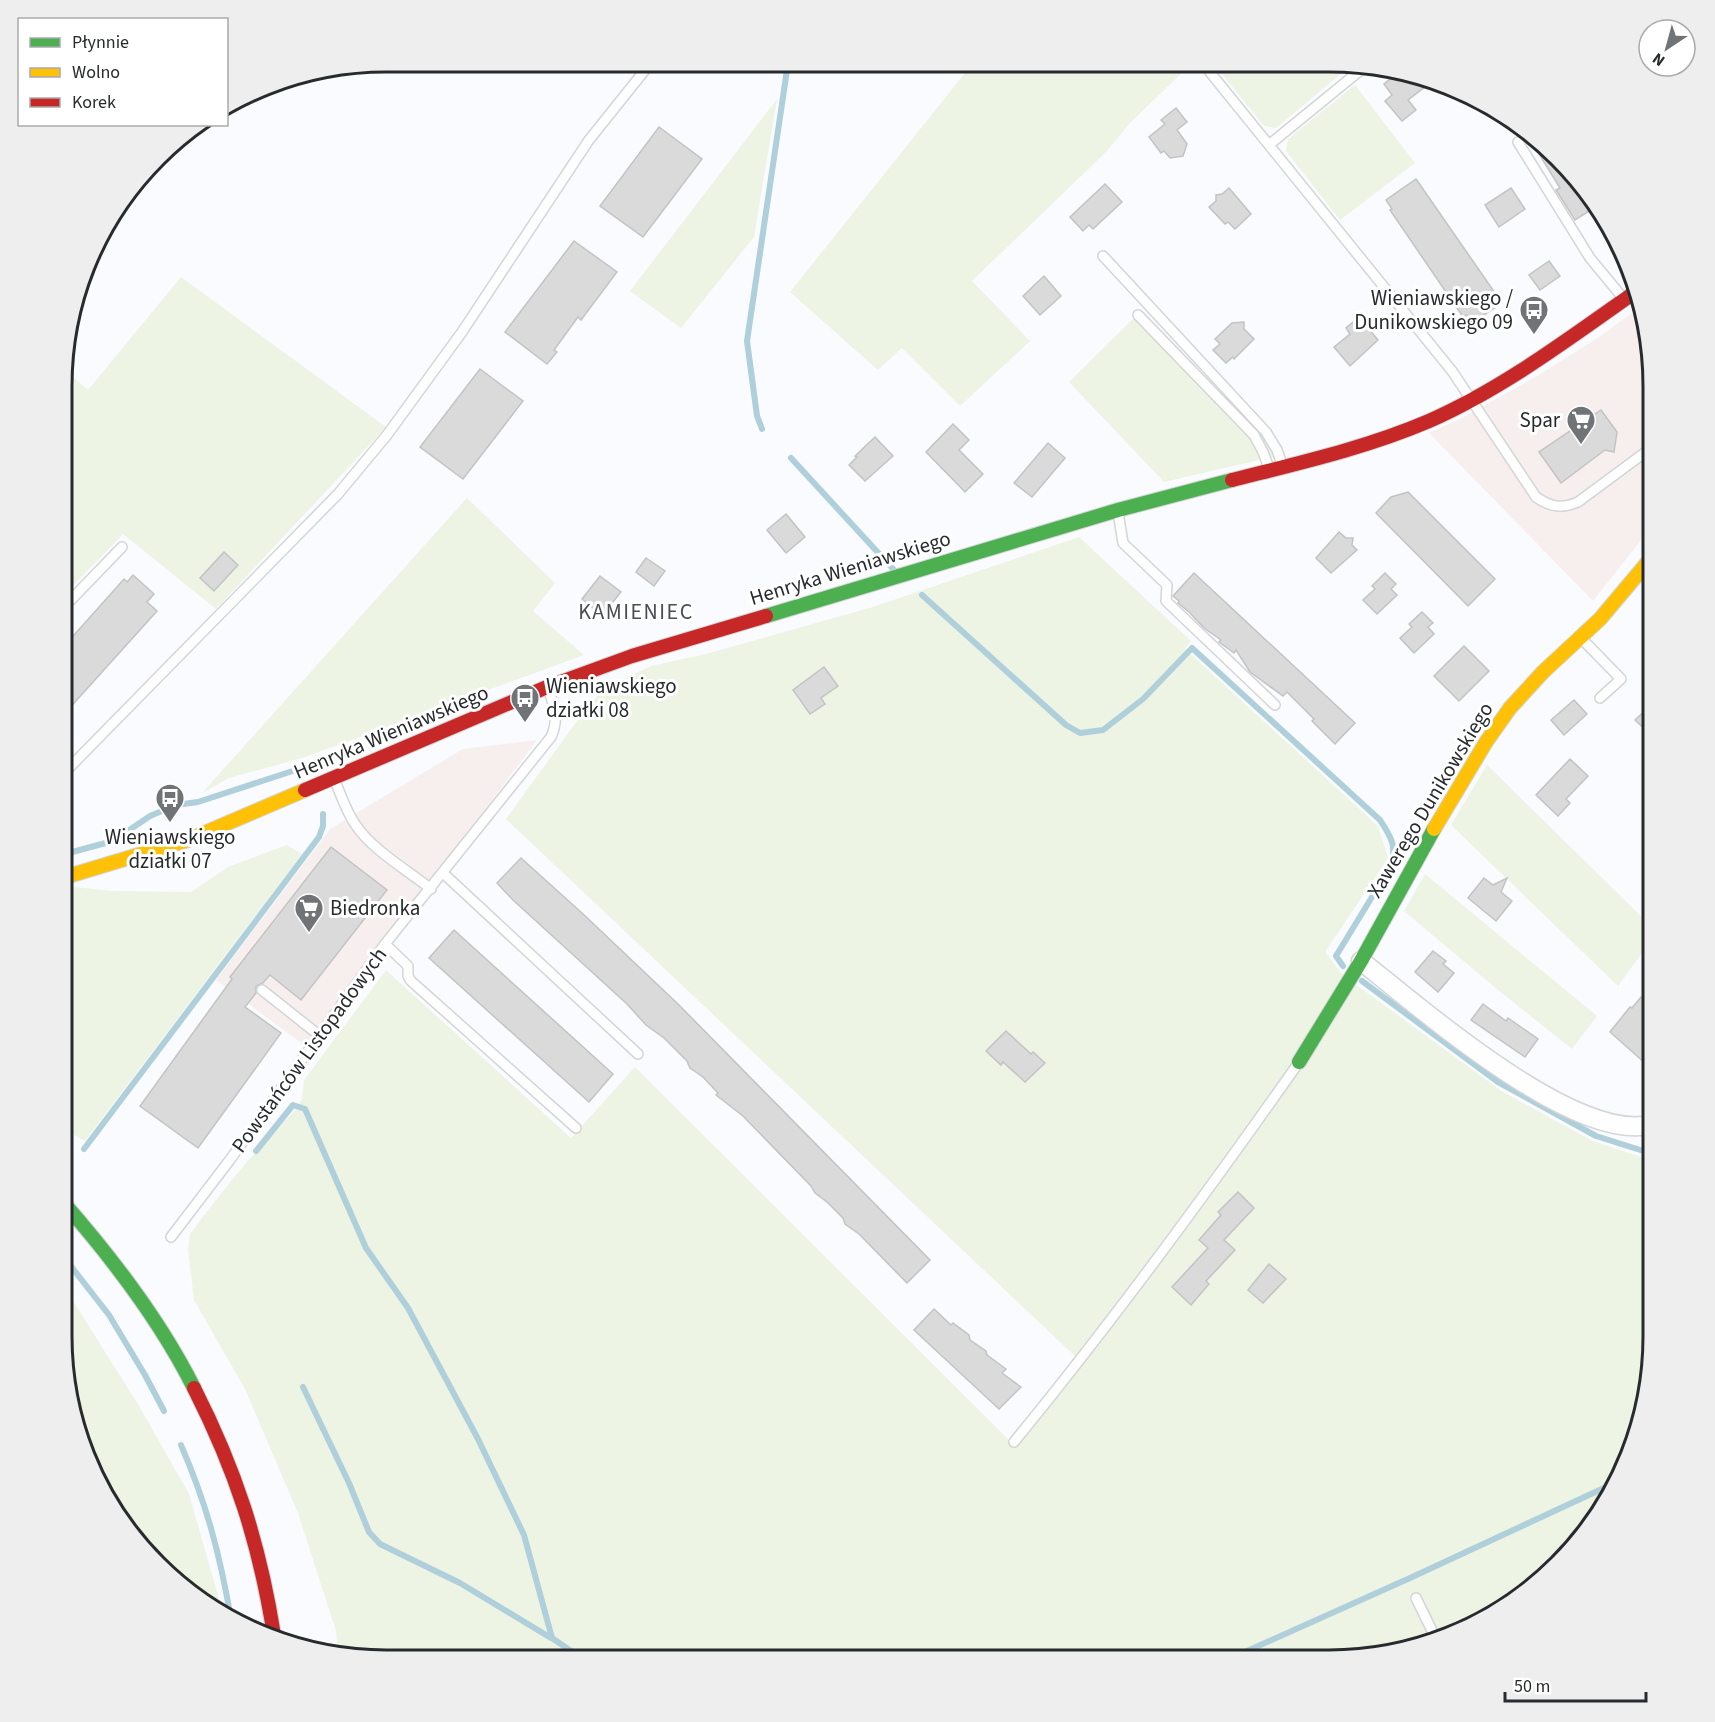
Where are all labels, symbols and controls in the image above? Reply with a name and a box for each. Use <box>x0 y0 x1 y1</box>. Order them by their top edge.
legend <box>18 18 228 126</box>
north arrow <box>1637 18 1697 78</box>
text: Płynnie <box>72 30 129 55</box>
text: N <box>1648 47 1670 71</box>
text: Wolno <box>72 60 120 85</box>
text: Korek <box>72 90 116 115</box>
place label: Wieniawskiego / Dunikowskiego 09 <box>1354 283 1514 337</box>
bus stop icon: Wieniawskiego / Dunikowskiego 09 <box>1518 294 1550 336</box>
supermarket icon: Spar <box>1565 404 1597 446</box>
place label: Spar <box>1520 405 1561 435</box>
street label: Henryka Wieniawskiego <box>746 523 954 613</box>
district label: KAMIENIEC <box>578 596 694 628</box>
place label: Wieniawskiego działki 08 <box>546 671 677 725</box>
street label: Henryka Wieniawskiego <box>289 677 493 787</box>
bus stop icon: Wieniawskiego działki 08 <box>509 682 541 724</box>
street label: Xawerego Dunikowskiego <box>1360 697 1500 903</box>
bus stop icon: Wieniawskiego działki 07 <box>154 782 186 824</box>
place label: Wieniawskiego działki 07 <box>105 822 235 876</box>
supermarket icon: Biedronka <box>293 892 325 934</box>
place label: Biedronka <box>330 893 420 923</box>
street label: Powstańców Listopadowych <box>224 941 394 1159</box>
scale bar <box>1505 1665 1646 1703</box>
text: 50 m <box>1514 1674 1550 1699</box>

